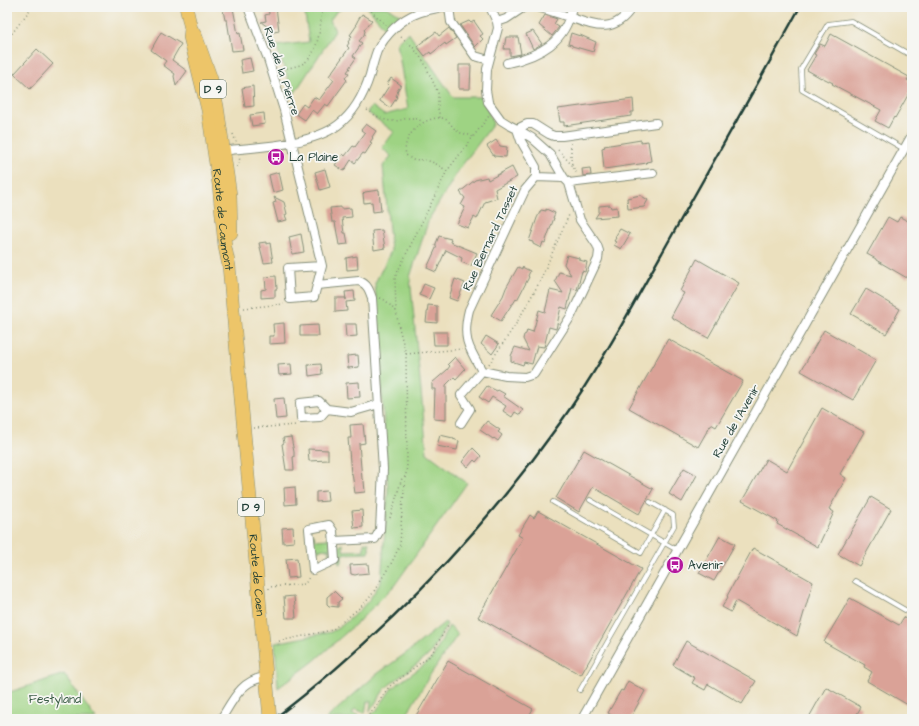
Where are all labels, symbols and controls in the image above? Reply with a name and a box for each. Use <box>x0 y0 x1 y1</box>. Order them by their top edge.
street label: Rue de la Pierre <box>259 25 304 118</box>
road number: D 9 <box>200 80 226 98</box>
bus stop icon: La Plaine <box>266 147 286 167</box>
place label: La Plaine <box>289 149 339 166</box>
street label: Route de Caumont <box>208 168 237 272</box>
street label: Rue Bernard Tasset <box>459 183 522 294</box>
street label: Rue de l'Avenir <box>709 381 764 461</box>
road number: D 9 <box>238 498 264 516</box>
street label: Route de Caen <box>244 533 269 617</box>
bus stop icon: Avenir <box>665 555 685 575</box>
place label: Avenir <box>688 557 723 574</box>
park label: Festyland <box>29 691 81 709</box>

